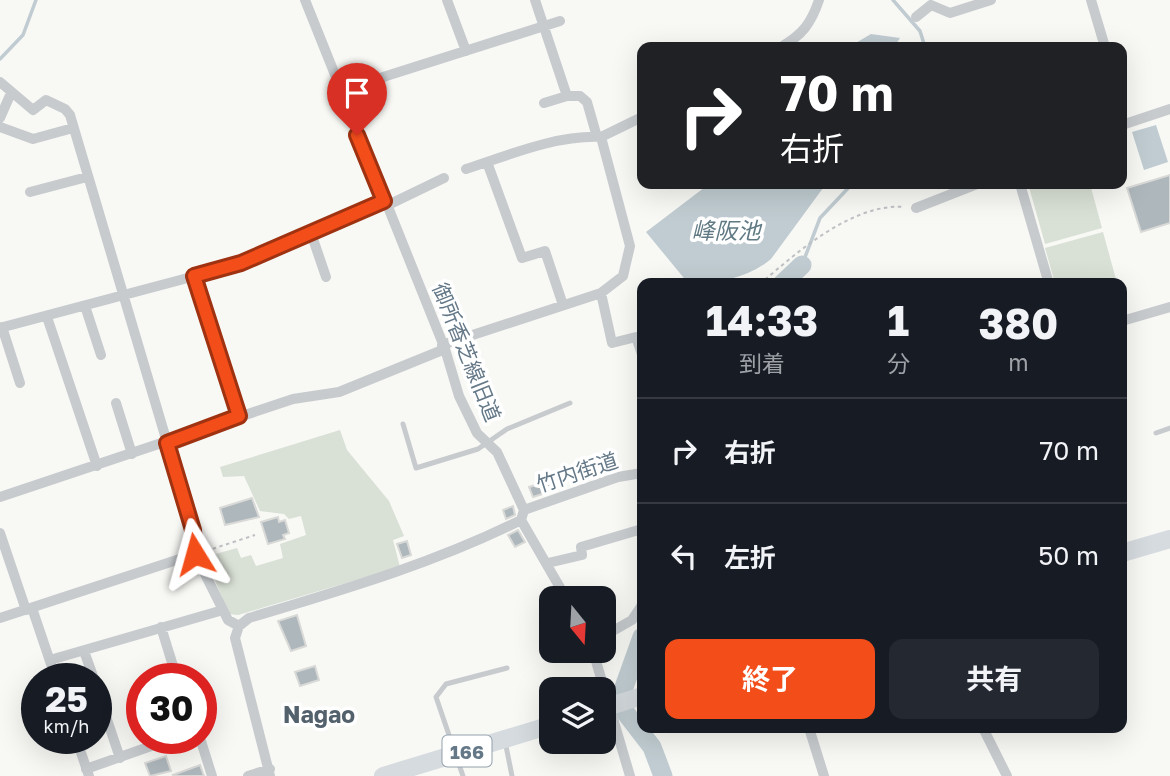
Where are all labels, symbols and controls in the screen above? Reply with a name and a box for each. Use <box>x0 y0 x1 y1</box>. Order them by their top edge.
pin <box>327 63 387 135</box>
text: 70 m <box>780 63 894 122</box>
icon: right <box>665 70 756 161</box>
icon: arrive <box>338 74 376 112</box>
text: 右折 <box>780 129 844 167</box>
water label: 峰阪池 <box>692 216 763 244</box>
street label: 御所香芝線旧道 <box>427 279 507 425</box>
text: 14:33 <box>706 295 818 345</box>
text: 1 <box>888 295 909 345</box>
text: 380 <box>979 298 1058 348</box>
text: m <box>1008 348 1029 376</box>
text: 到着 <box>739 349 785 377</box>
text: 分 <box>887 349 910 377</box>
icon: right <box>665 432 703 470</box>
text: 70 m <box>1040 435 1099 466</box>
text: 右折 <box>724 437 776 468</box>
street label: 竹内街道 <box>533 447 621 497</box>
position arrow <box>158 517 232 591</box>
icon: left <box>665 537 703 575</box>
text: 50 m <box>1038 540 1099 571</box>
text: 左折 <box>724 542 776 573</box>
north arrow <box>539 586 616 663</box>
map controls <box>539 586 616 754</box>
button: 終了 <box>665 639 875 719</box>
button: 共有 <box>889 639 1099 719</box>
speed limit sign: 30 <box>126 663 217 754</box>
button: layers <box>539 677 616 754</box>
text: 25 <box>45 678 88 720</box>
district label: Nagao <box>283 700 355 728</box>
text: km/h <box>44 715 89 737</box>
road number: 166 <box>442 736 491 766</box>

